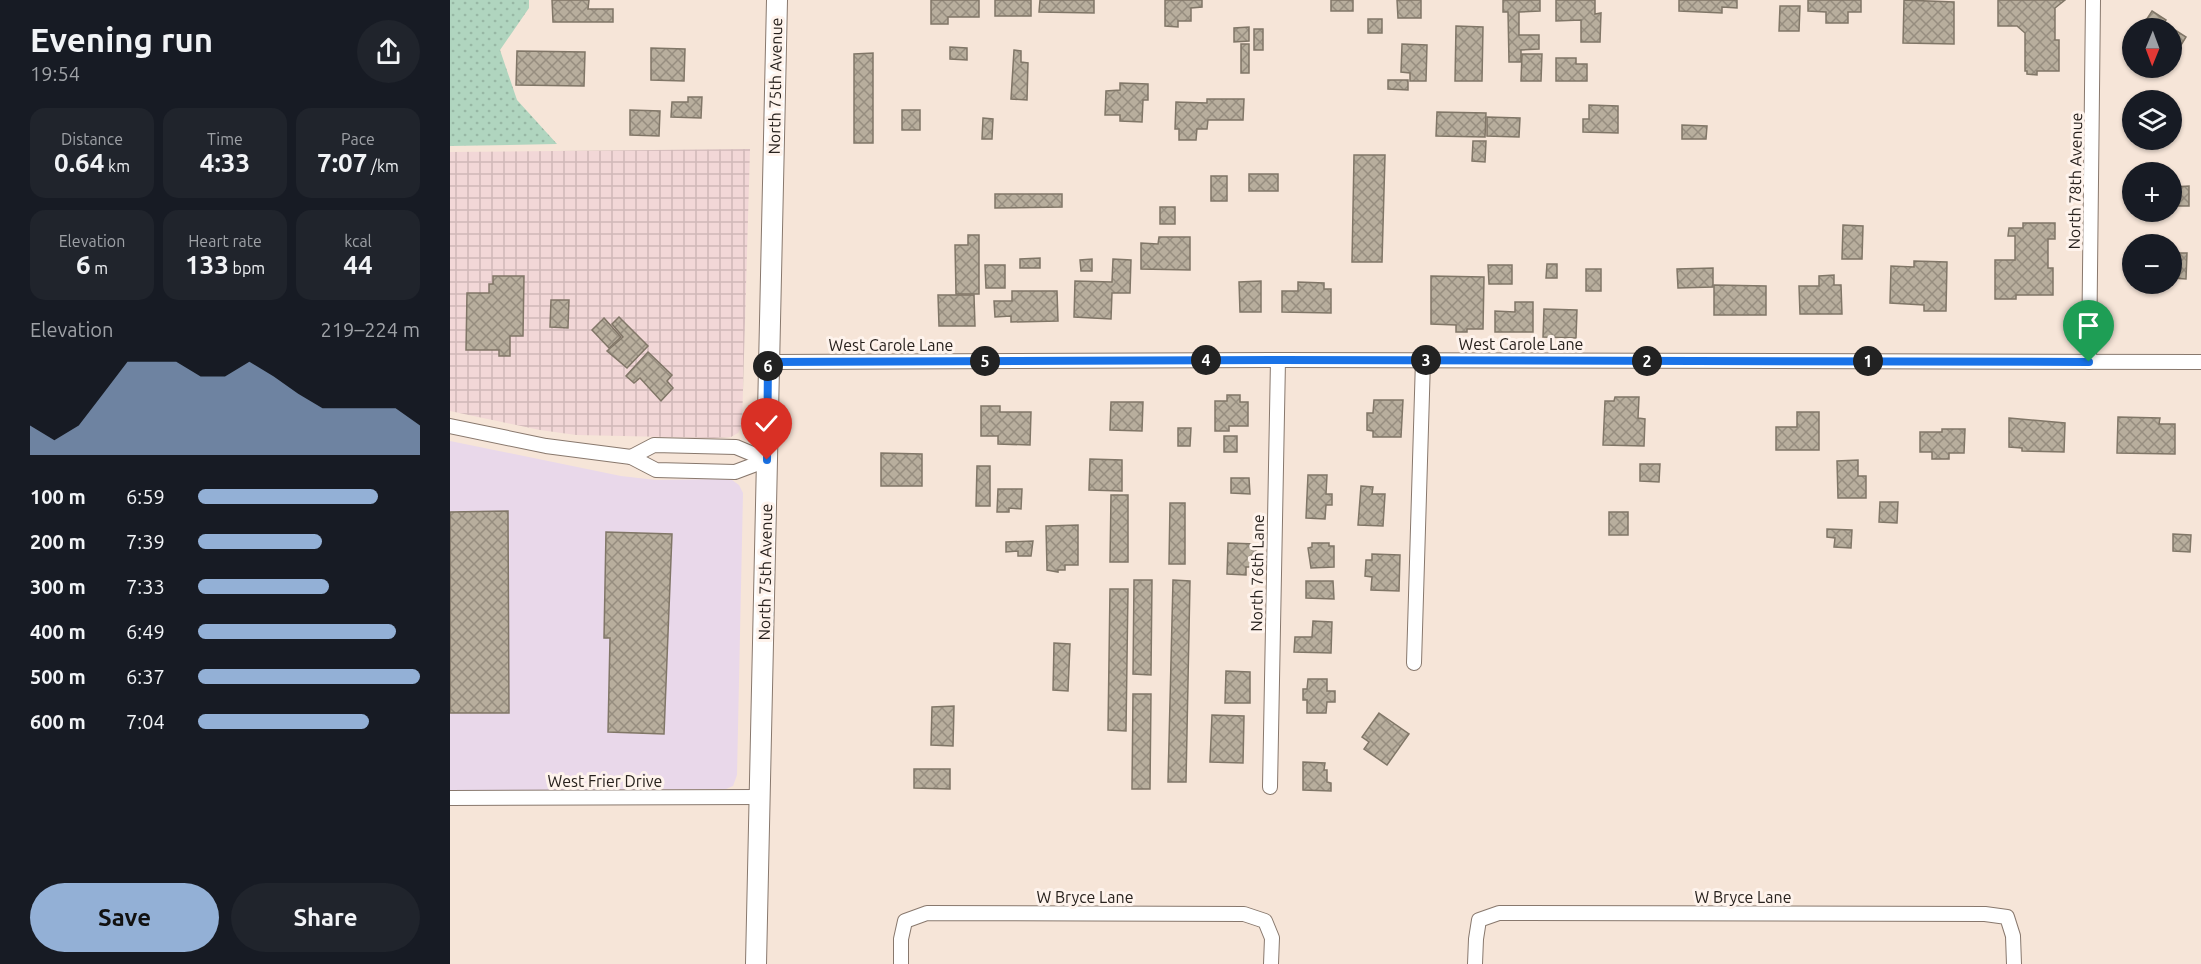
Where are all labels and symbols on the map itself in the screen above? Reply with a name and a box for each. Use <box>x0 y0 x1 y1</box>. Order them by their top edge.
street label: North 75th Avenue <box>765 17 785 155</box>
north arrow <box>2122 18 2182 78</box>
street label: North 78th Avenue <box>2065 112 2085 250</box>
pin <box>2063 300 2114 362</box>
street label: West Carole Lane <box>1459 335 1583 353</box>
street label: West Carole Lane <box>829 336 953 354</box>
pin: 4 <box>1191 345 1221 375</box>
pin: 3 <box>1411 345 1441 375</box>
pin: 5 <box>970 346 1000 376</box>
pin: 2 <box>1632 346 1662 376</box>
pin: 1 <box>1853 346 1883 376</box>
pin: 6 <box>753 351 783 381</box>
pin <box>741 398 792 460</box>
street label: North 75th Avenue <box>755 503 775 641</box>
street label: North 76th Lane <box>1247 514 1267 632</box>
street label: West Frier Drive <box>548 772 662 790</box>
street label: W Bryce Lane <box>1037 888 1133 906</box>
street label: W Bryce Lane <box>1695 888 1791 906</box>

